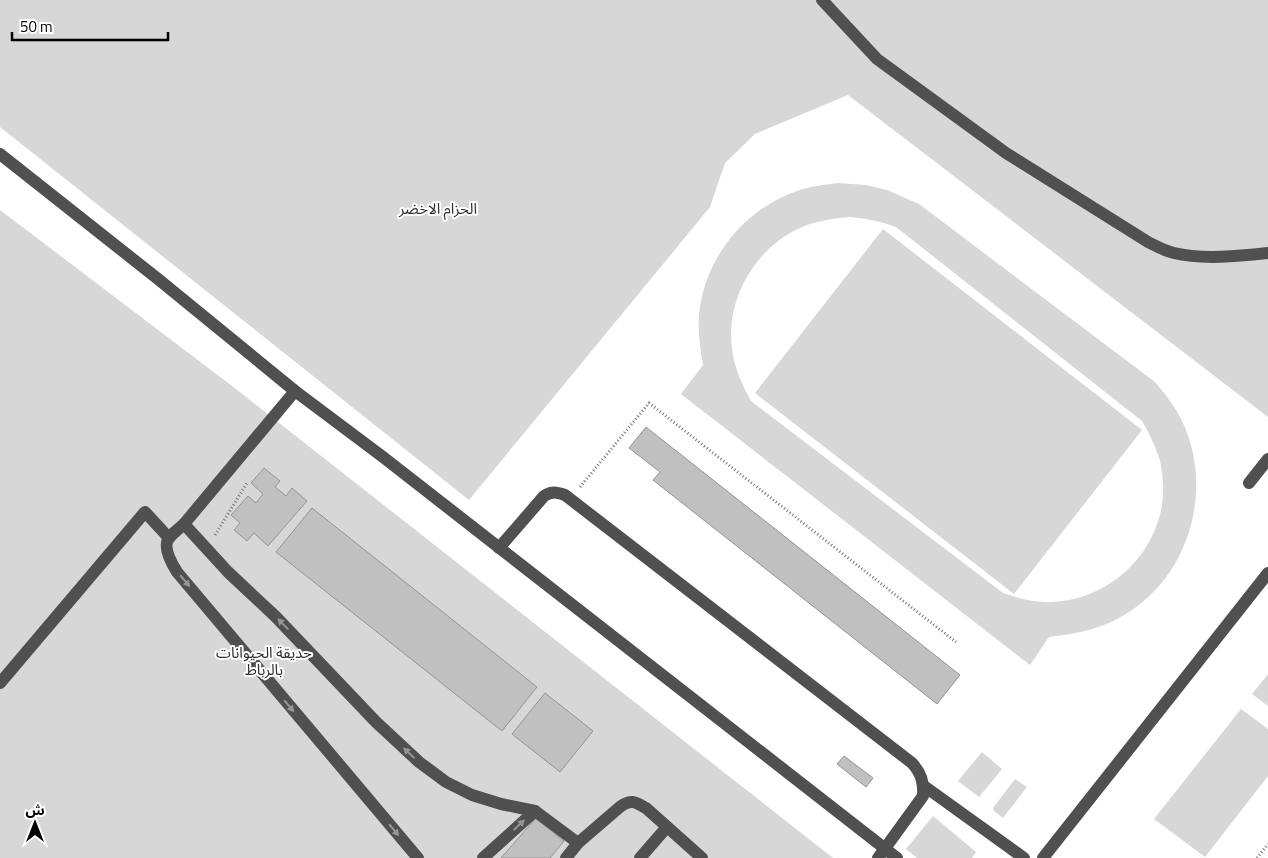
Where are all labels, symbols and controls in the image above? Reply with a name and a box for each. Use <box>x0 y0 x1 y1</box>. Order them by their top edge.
scale bar <box>12 10 169 42</box>
text: 50 m <box>20 15 53 38</box>
park label: الحزام الاخضر <box>398 197 477 220</box>
one-way arrow <box>179 575 190 588</box>
one-way arrow <box>277 618 289 630</box>
park label: حديقة الحيوانات بالرباط <box>216 641 312 681</box>
one-way arrow <box>284 699 295 712</box>
one-way arrow <box>403 747 415 759</box>
north arrow <box>10 798 60 848</box>
text: ش <box>25 799 45 820</box>
one-way arrow <box>513 819 525 831</box>
one-way arrow <box>389 823 400 836</box>

